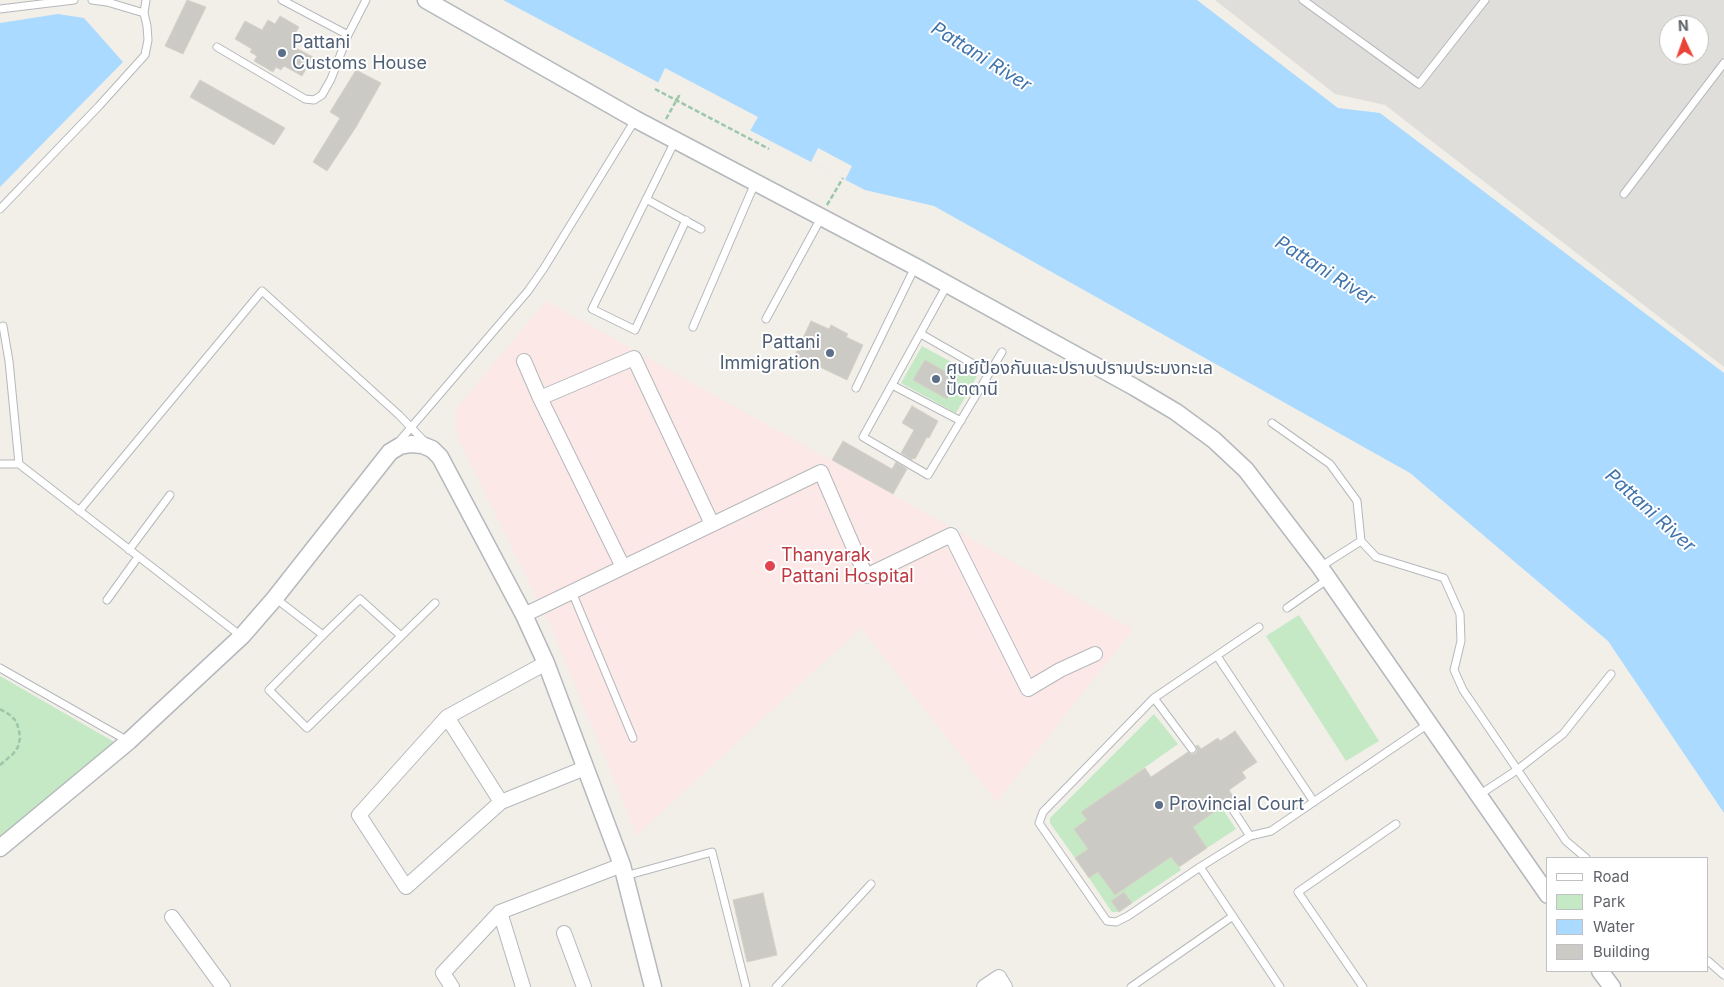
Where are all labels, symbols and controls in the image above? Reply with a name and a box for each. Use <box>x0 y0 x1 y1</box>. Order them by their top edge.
north arrow <box>1659 15 1709 65</box>
water label: Pattani River <box>927 17 1035 97</box>
text: N <box>1677 17 1689 34</box>
place label: Pattani Customs House <box>292 32 427 74</box>
marker: Pattani Customs House <box>276 47 288 59</box>
water label: Pattani River <box>1271 231 1379 311</box>
place label: Pattani Immigration <box>720 332 820 374</box>
marker: Pattani Immigration <box>824 347 836 359</box>
place label: ศูนย์ป้องกันและปราบปรามประมงทะเล ปัตตานี <box>946 358 1213 400</box>
marker: ศูนย์ป้องกันและปราบปรามประมงทะเล ปัตตานี <box>930 373 942 385</box>
water label: Pattani River <box>1600 465 1700 557</box>
place label: Thanyarak Pattani Hospital <box>781 545 914 588</box>
marker: Thanyarak Pattani Hospital <box>763 559 777 573</box>
place label: Provincial Court <box>1169 794 1304 816</box>
marker: Provincial Court <box>1153 799 1165 811</box>
legend <box>1546 857 1709 972</box>
text: Road <box>1593 867 1629 886</box>
text: Park <box>1593 892 1625 911</box>
text: Water <box>1593 917 1635 936</box>
text: Building <box>1593 942 1650 961</box>

